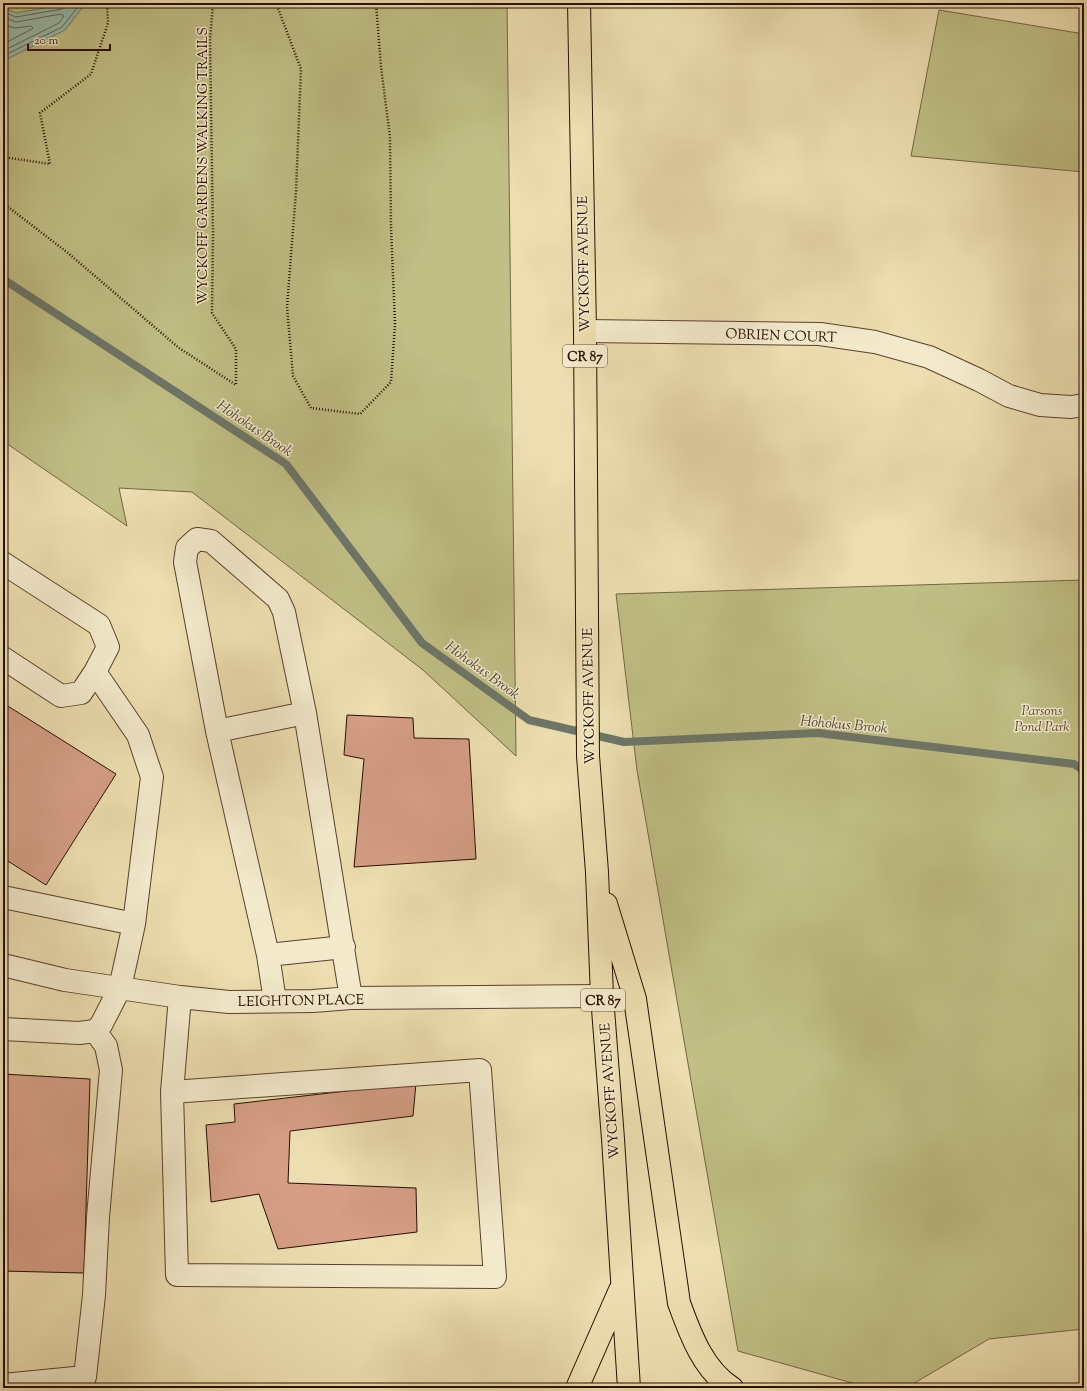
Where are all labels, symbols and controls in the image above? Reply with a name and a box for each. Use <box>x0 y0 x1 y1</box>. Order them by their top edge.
scale bar <box>28 26 110 52</box>
street label: WYCKOFF GARDENS WALKING TRAILS <box>194 27 214 305</box>
text: 20 m <box>34 32 59 50</box>
street label: WYCKOFF AVENUE <box>574 195 596 332</box>
street label: OBRIEN COURT <box>725 325 837 349</box>
road number: CR 87 <box>563 345 607 367</box>
water label: Hohokus Brook <box>212 396 297 463</box>
street label: WYCKOFF AVENUE <box>579 627 601 764</box>
water label: Hohokus Brook <box>440 637 524 706</box>
park label: Parsons Pond Park <box>1015 702 1070 738</box>
water label: Hohokus Brook <box>799 711 889 740</box>
road number: CR 87 <box>581 989 625 1011</box>
street label: LEIGHTON PLACE <box>238 991 365 1013</box>
street label: WYCKOFF AVENUE <box>596 1022 626 1160</box>

